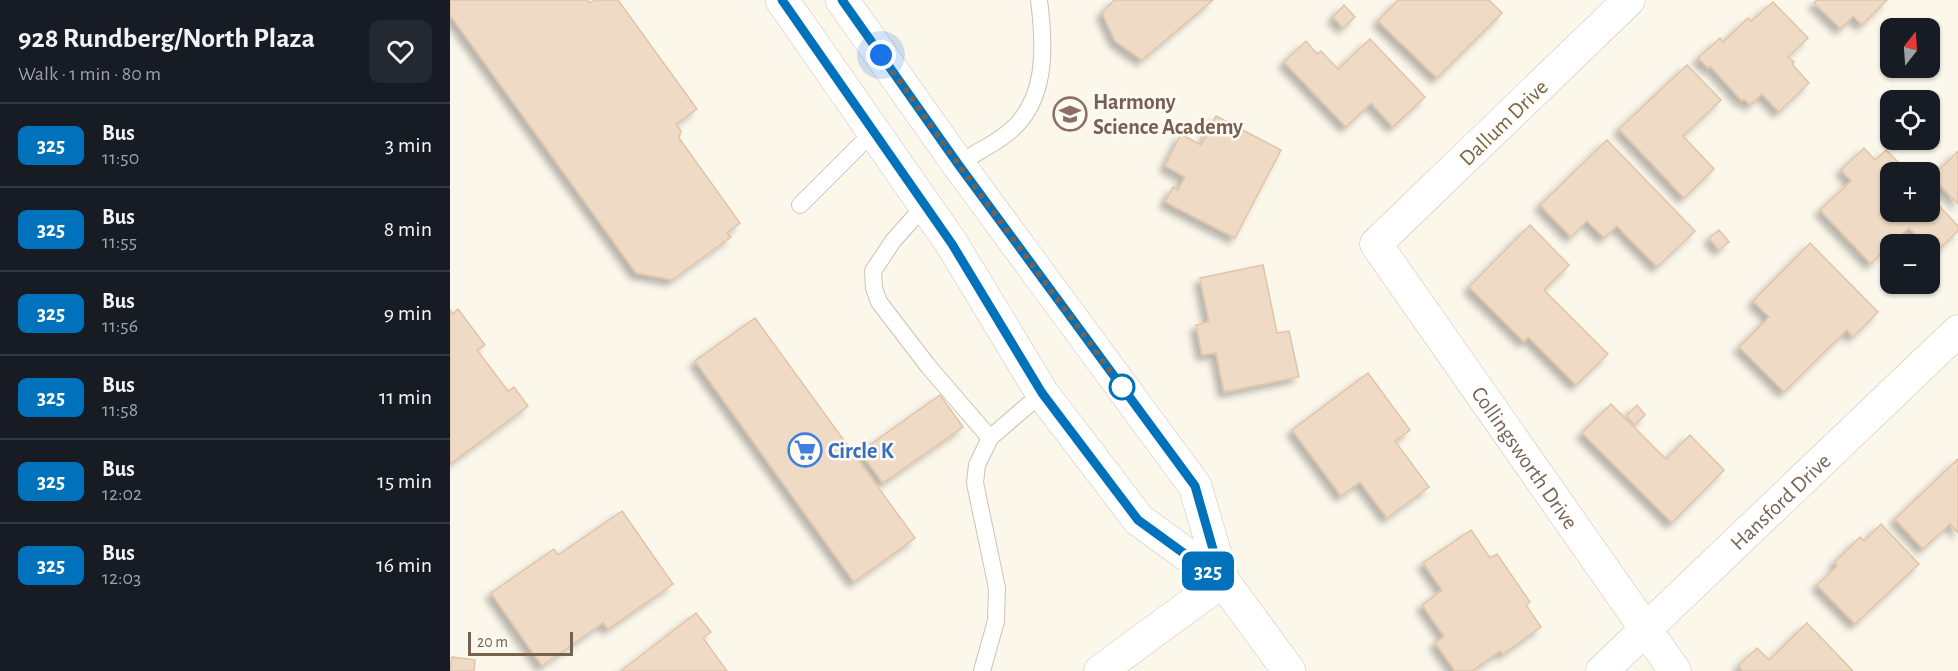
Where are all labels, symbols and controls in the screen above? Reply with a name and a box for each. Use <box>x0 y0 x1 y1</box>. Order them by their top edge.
north arrow <box>1880 18 1940 78</box>
map controls <box>1880 18 1940 294</box>
button: heart <box>369 20 432 83</box>
text: 928 Rundberg/North Plaza <box>18 25 315 53</box>
your location <box>866 40 896 70</box>
text: Walk · 1 min · 80 m <box>18 64 161 84</box>
street label: Dallum Drive <box>1455 75 1552 170</box>
button: locate <box>1880 90 1940 150</box>
place label: Harmony Science Academy <box>1093 91 1243 139</box>
school or university icon: Harmony Science Academy <box>1052 96 1088 132</box>
text: Bus <box>102 122 135 144</box>
text: 3 min <box>385 134 432 156</box>
text: 325 <box>37 135 65 156</box>
text: 11:50 <box>102 148 139 168</box>
button: + <box>1880 162 1940 222</box>
text: Bus <box>102 206 135 228</box>
text: 8 min <box>384 218 432 240</box>
text: 325 <box>37 219 65 240</box>
text: 11:55 <box>102 232 137 252</box>
button: − <box>1880 234 1940 294</box>
text: Bus <box>102 290 135 312</box>
text: 9 min <box>384 302 432 324</box>
text: 325 <box>37 303 65 324</box>
text: 11:56 <box>102 316 138 336</box>
text: Bus <box>102 374 135 396</box>
unlabelled marker <box>1109 374 1135 400</box>
street label: Collingsworth Drive <box>1467 383 1582 533</box>
text: 11 min <box>379 386 432 408</box>
text: 325 <box>37 387 65 408</box>
text: 11:58 <box>102 400 138 420</box>
supermarket icon: Circle K <box>787 432 823 468</box>
place label: Circle K <box>828 440 895 462</box>
street label: Hansford Drive <box>1726 449 1835 554</box>
text: Bus <box>102 458 135 480</box>
text: 15 min <box>377 470 432 492</box>
text: 325 <box>37 471 65 492</box>
text: 12:02 <box>102 484 142 504</box>
text: Bus <box>102 542 135 564</box>
line badge: 325 <box>1174 552 1242 590</box>
text: 16 min <box>376 554 432 576</box>
text: 325 <box>37 555 65 576</box>
text: 325 <box>1194 561 1222 582</box>
text: 12:03 <box>102 568 141 588</box>
scale bar <box>468 629 573 656</box>
text: 20 m <box>477 634 508 650</box>

